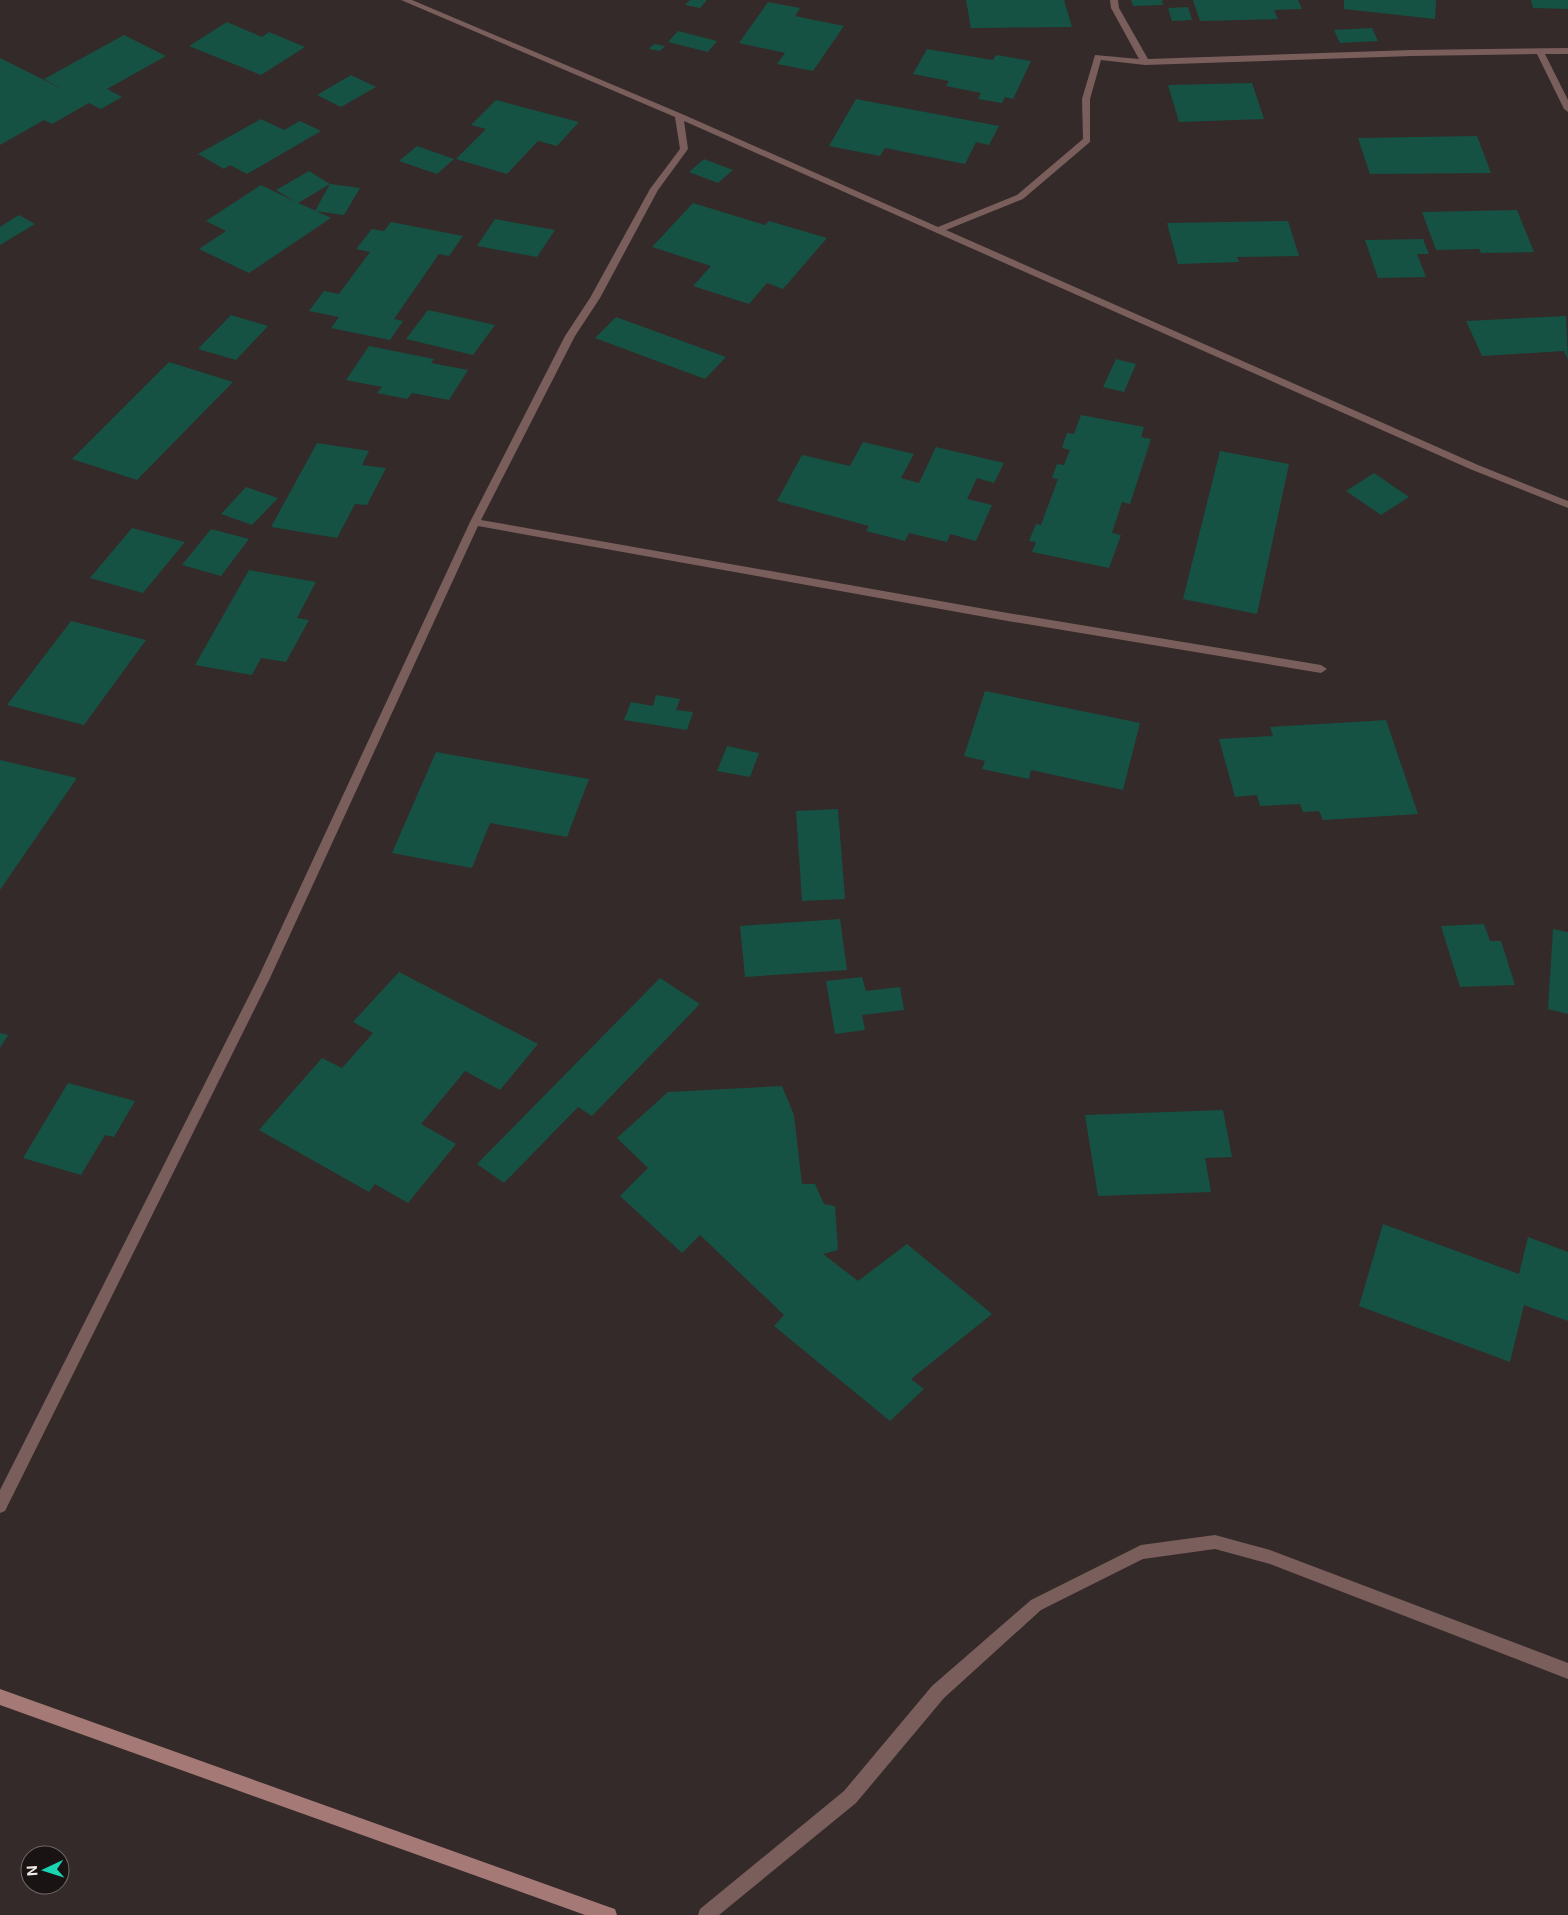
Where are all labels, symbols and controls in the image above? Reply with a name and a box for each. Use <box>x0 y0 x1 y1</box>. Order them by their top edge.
north arrow <box>20 1845 70 1895</box>
text: N <box>23 1865 40 1877</box>

